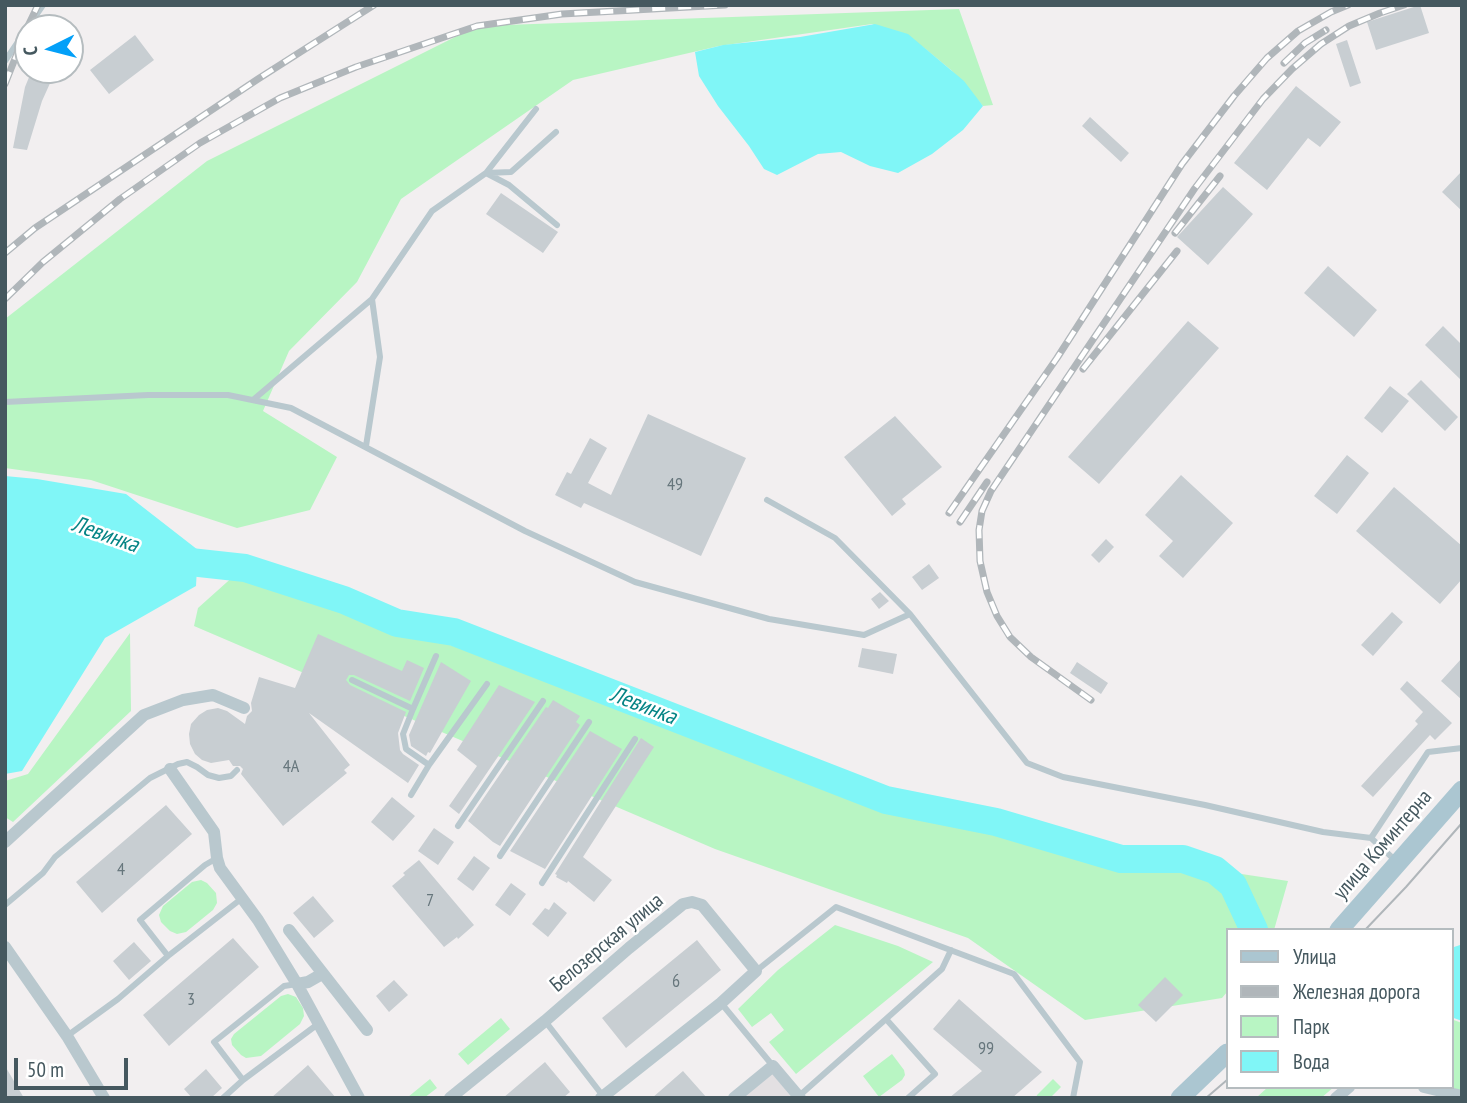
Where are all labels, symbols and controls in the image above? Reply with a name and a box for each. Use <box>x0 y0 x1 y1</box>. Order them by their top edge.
north arrow <box>14 14 84 84</box>
text: С <box>18 45 42 57</box>
house number: 49 <box>667 474 683 496</box>
water label: Левинка <box>68 511 142 559</box>
water label: Левинка <box>606 681 680 731</box>
house number: 4А <box>283 756 299 778</box>
street label: улица Коминтерна <box>1329 785 1437 905</box>
house number: 4 <box>117 859 125 881</box>
street label: Белозерская улица <box>545 888 669 998</box>
house number: 7 <box>426 890 434 912</box>
legend <box>1226 928 1453 1089</box>
text: Улица <box>1293 943 1336 970</box>
house number: 6 <box>672 971 680 993</box>
text: Железная дорога <box>1293 978 1420 1005</box>
house number: 3 <box>187 989 195 1011</box>
text: Парк <box>1293 1013 1330 1040</box>
house number: 99 <box>978 1038 994 1060</box>
scale bar <box>18 1044 131 1088</box>
text: Вода <box>1293 1048 1330 1075</box>
text: 50 m <box>27 1056 64 1083</box>

